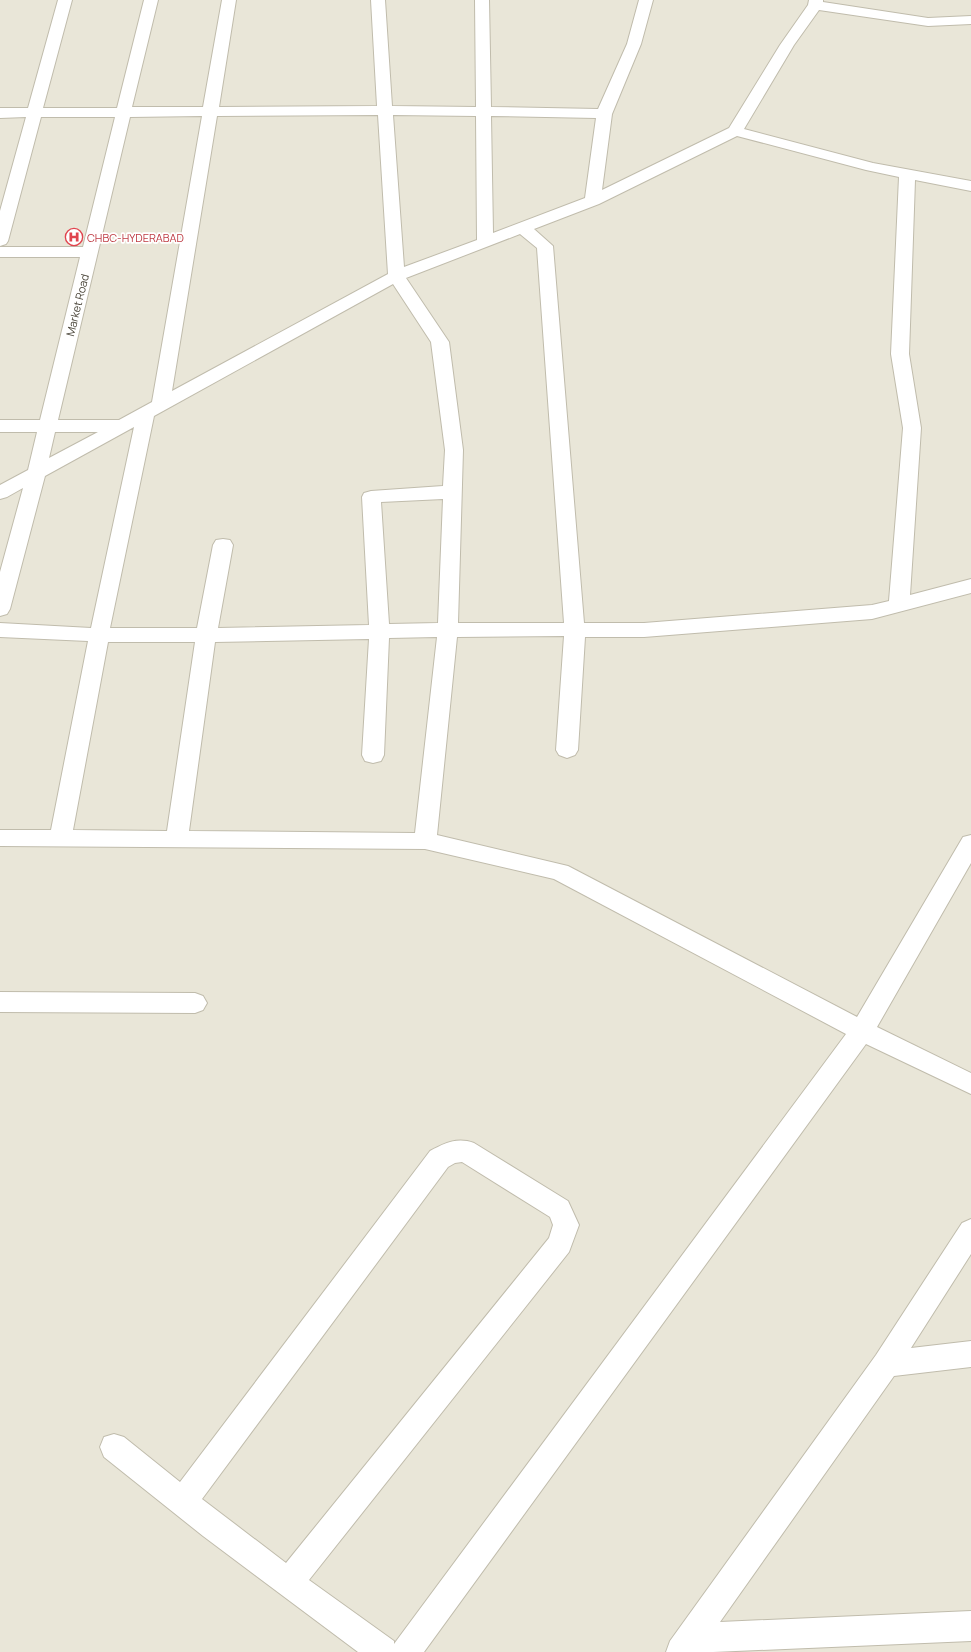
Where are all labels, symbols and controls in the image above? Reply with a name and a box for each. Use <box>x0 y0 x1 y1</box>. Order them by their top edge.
hospital icon: CHBC-HYDERABAD <box>64 227 84 247</box>
place label: CHBC-HYDERABAD <box>87 230 184 245</box>
street label: Market Road <box>62 272 92 338</box>

